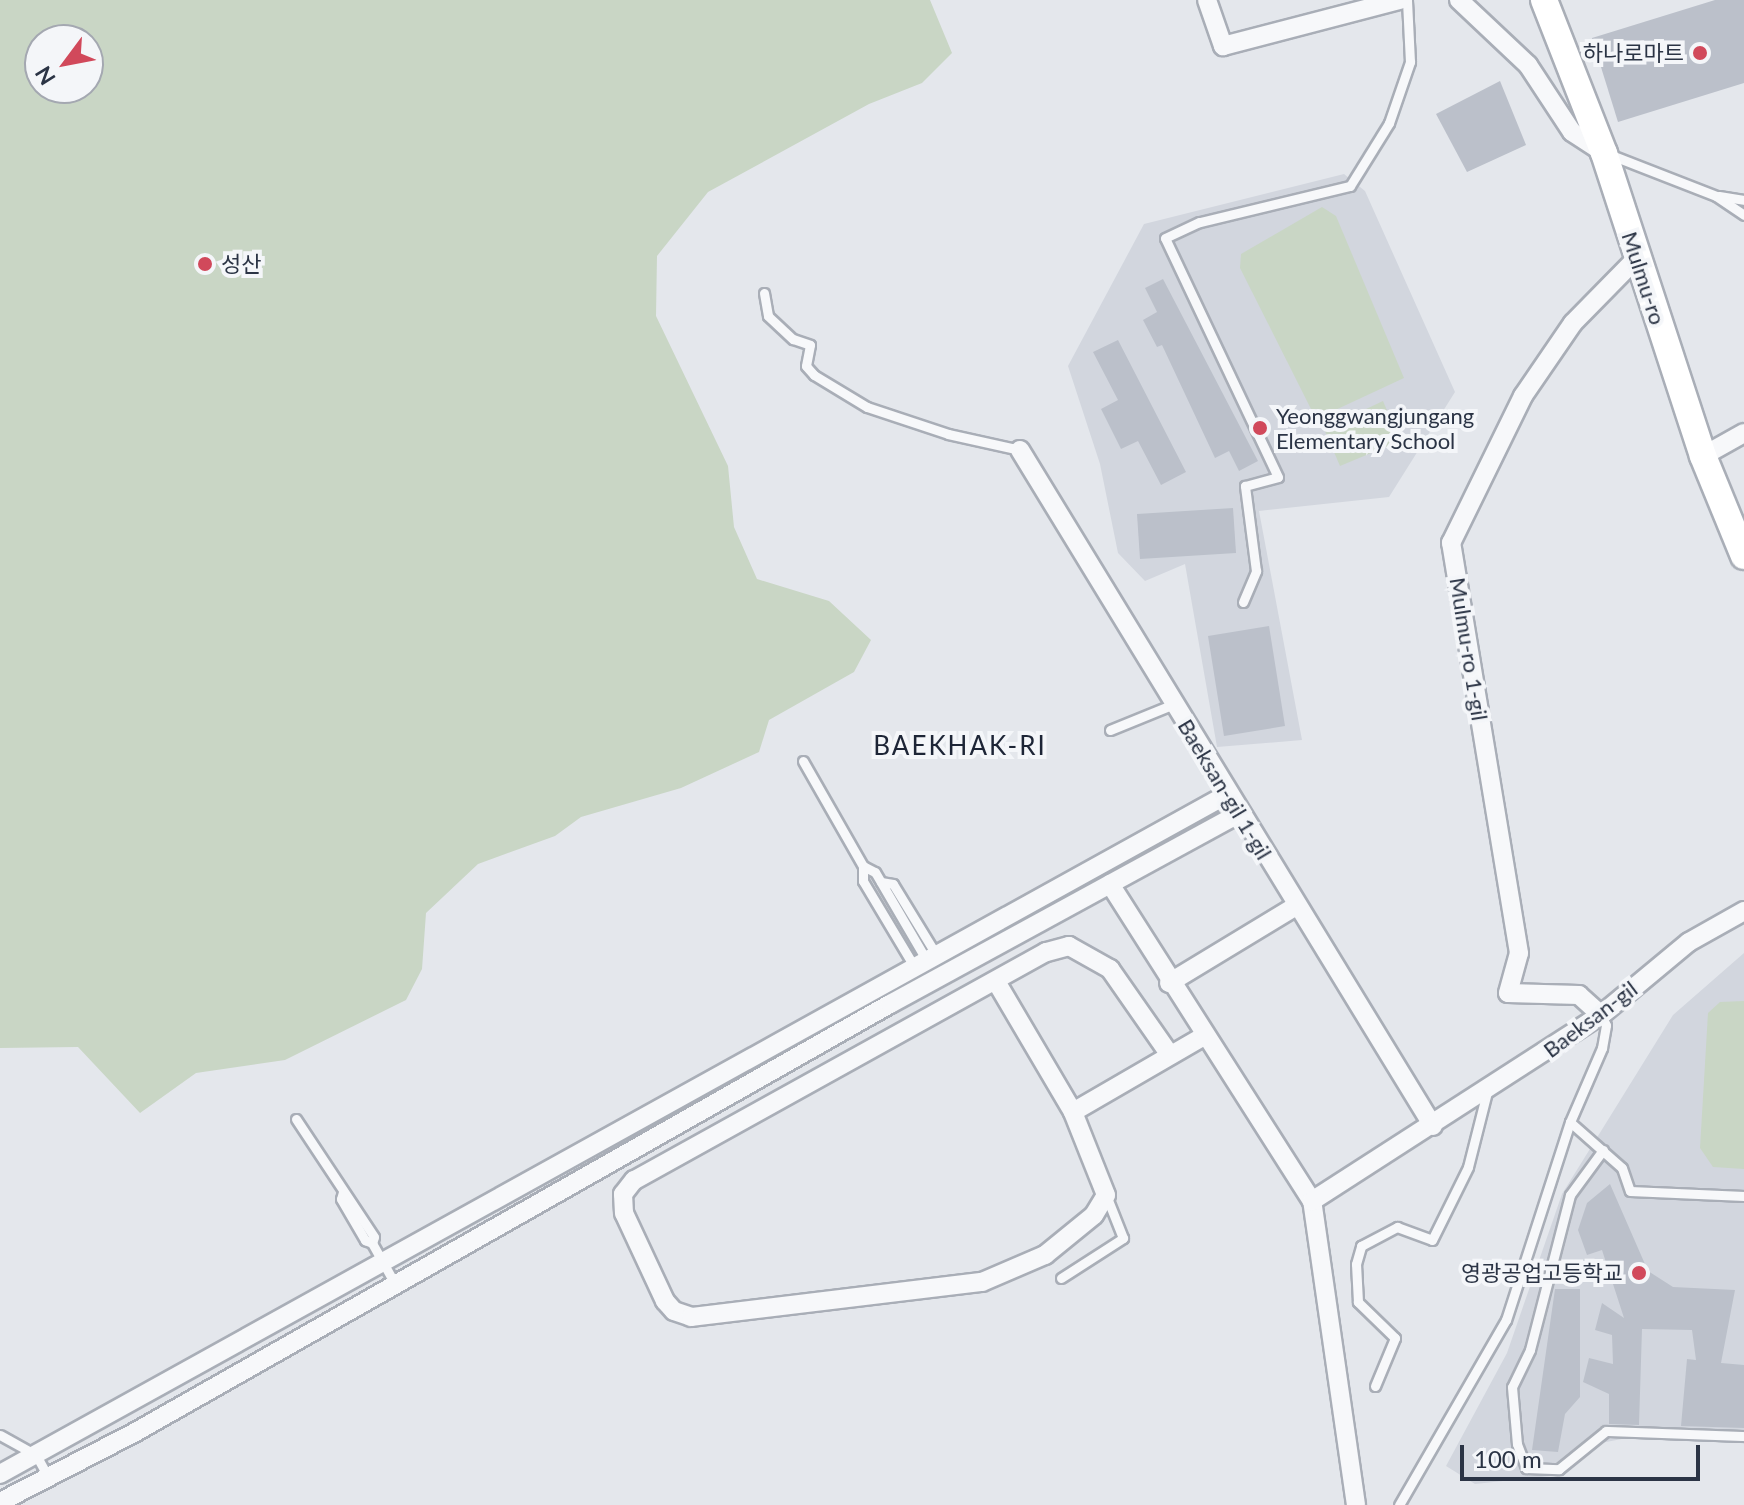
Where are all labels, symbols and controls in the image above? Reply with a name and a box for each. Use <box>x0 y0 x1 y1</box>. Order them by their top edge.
north arrow <box>24 24 104 104</box>
place label: 하나로마트 <box>1583 40 1684 66</box>
marker: 하나로마트 <box>1691 44 1709 62</box>
text: N <box>29 62 61 90</box>
street label: Mulmu-ro <box>1617 228 1671 328</box>
place label: 성산 <box>221 251 261 277</box>
marker: 성산 <box>196 255 214 273</box>
place label: Yeonggwangjungang Elementary School <box>1276 402 1474 454</box>
marker: Yeonggwangjungang Elementary School <box>1251 419 1269 437</box>
street label: Mulmu-ro 1-gil <box>1445 575 1493 723</box>
street label: Baeksan-gil 1-gil <box>1173 714 1277 864</box>
district label: BAEKHAK-RI <box>873 730 1047 762</box>
street label: Baeksan-gil <box>1538 975 1642 1063</box>
place label: 영광공업고등학교 <box>1461 1260 1623 1286</box>
marker: 영광공업고등학교 <box>1630 1264 1648 1282</box>
scale bar <box>1464 1429 1704 1479</box>
text: 100 m <box>1474 1444 1542 1473</box>

